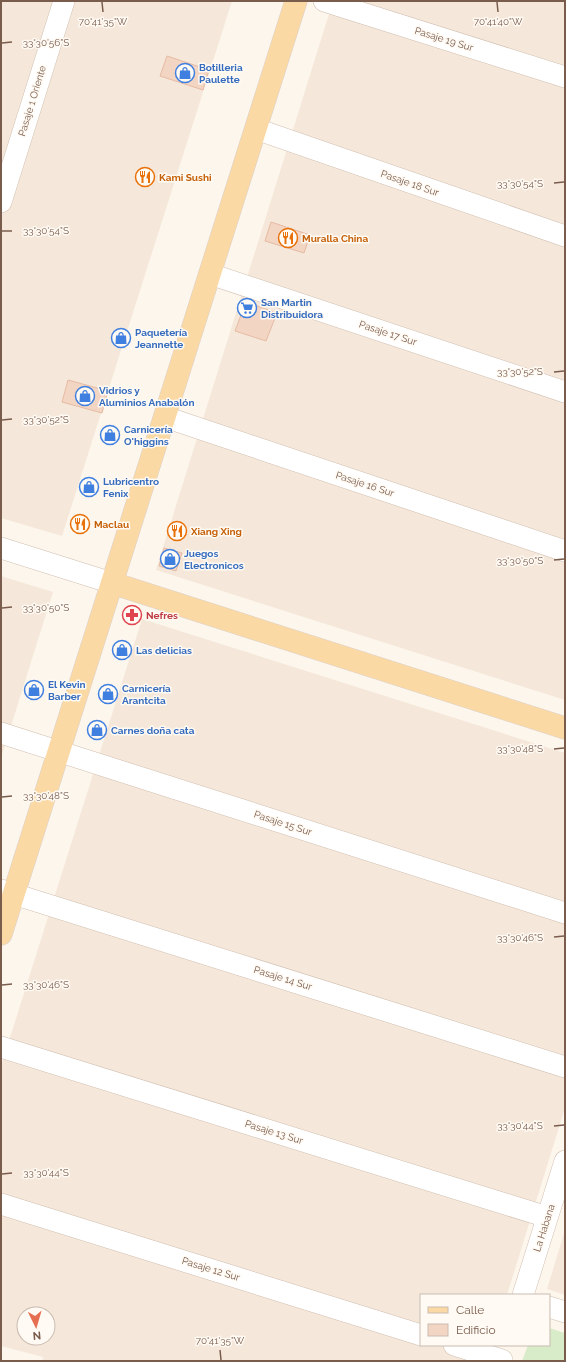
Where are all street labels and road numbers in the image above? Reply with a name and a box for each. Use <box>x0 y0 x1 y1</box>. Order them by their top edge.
street label: Pasaje 19 Sur <box>413 25 475 53</box>
street label: Pasaje 1 Oriente <box>16 64 48 138</box>
street label: Pasaje 18 Sur <box>379 168 441 198</box>
street label: Pasaje 17 Sur <box>358 318 419 348</box>
street label: Pasaje 16 Sur <box>334 469 396 499</box>
street label: Pasaje 15 Sur <box>253 808 314 838</box>
street label: Pasaje 14 Sur <box>253 964 314 992</box>
street label: Pasaje 13 Sur <box>244 1118 305 1146</box>
street label: La Habana <box>531 1203 557 1253</box>
street label: Pasaje 12 Sur <box>181 1255 242 1283</box>

